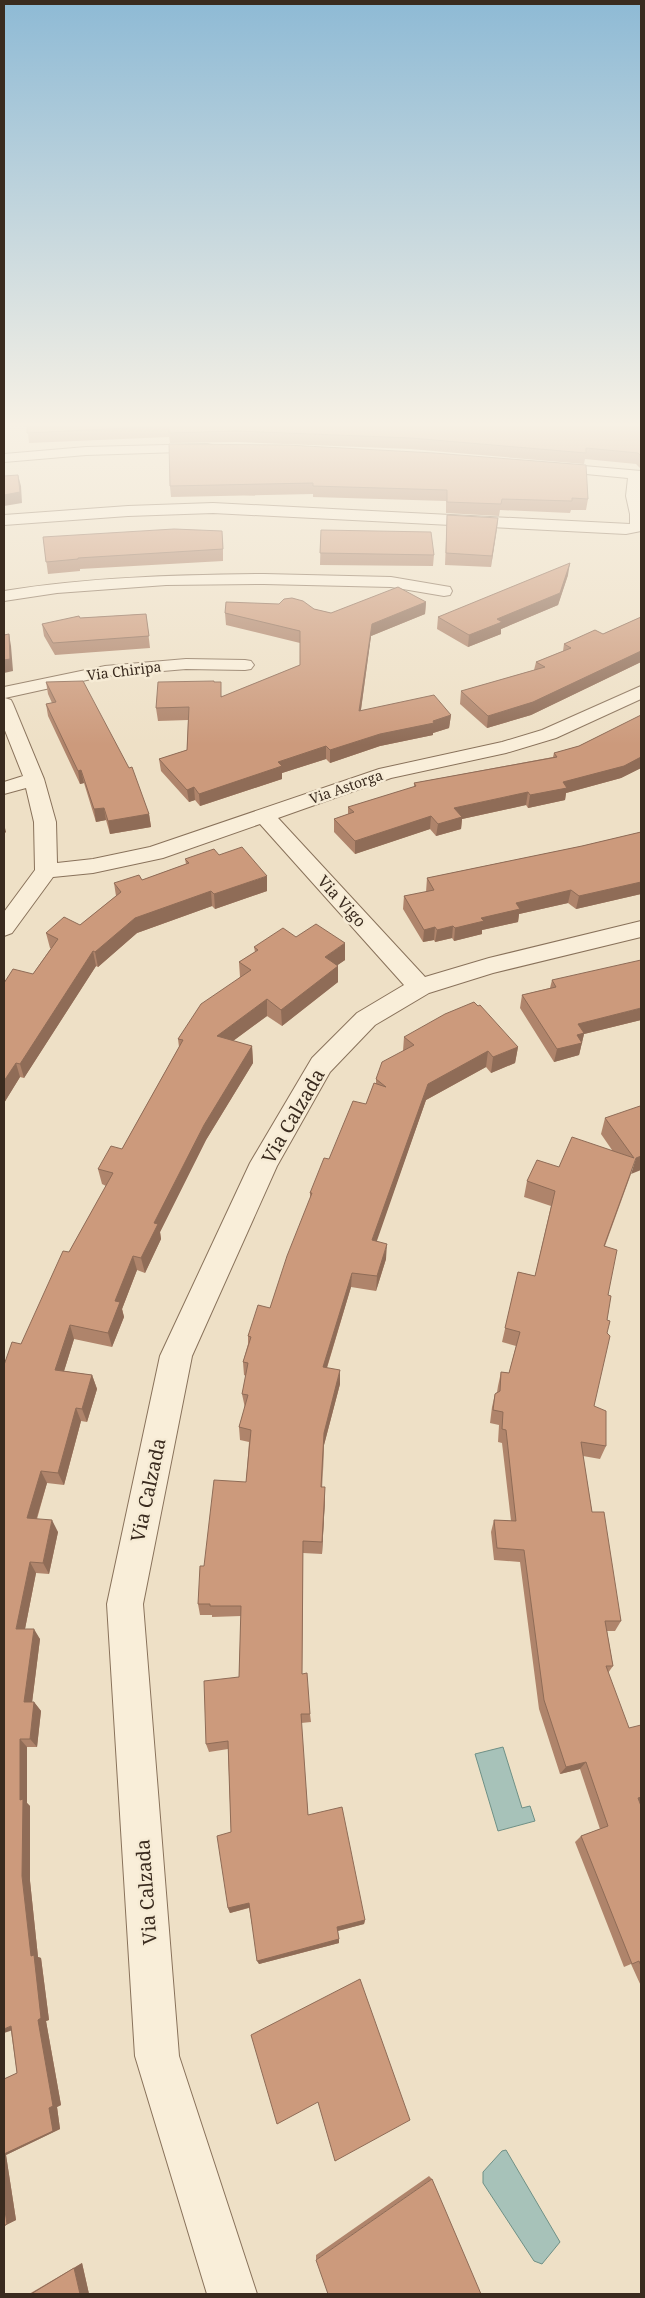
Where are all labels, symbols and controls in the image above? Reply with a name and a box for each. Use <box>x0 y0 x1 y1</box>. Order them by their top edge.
street label: Via Chiripa <box>86 656 162 685</box>
street label: Via Astorga <box>307 765 385 808</box>
street label: Via Vigo <box>313 870 371 932</box>
street label: Via Calzada <box>255 1064 331 1168</box>
street label: Via Calzada <box>124 1436 172 1544</box>
street label: Via Calzada <box>129 1838 163 1946</box>

